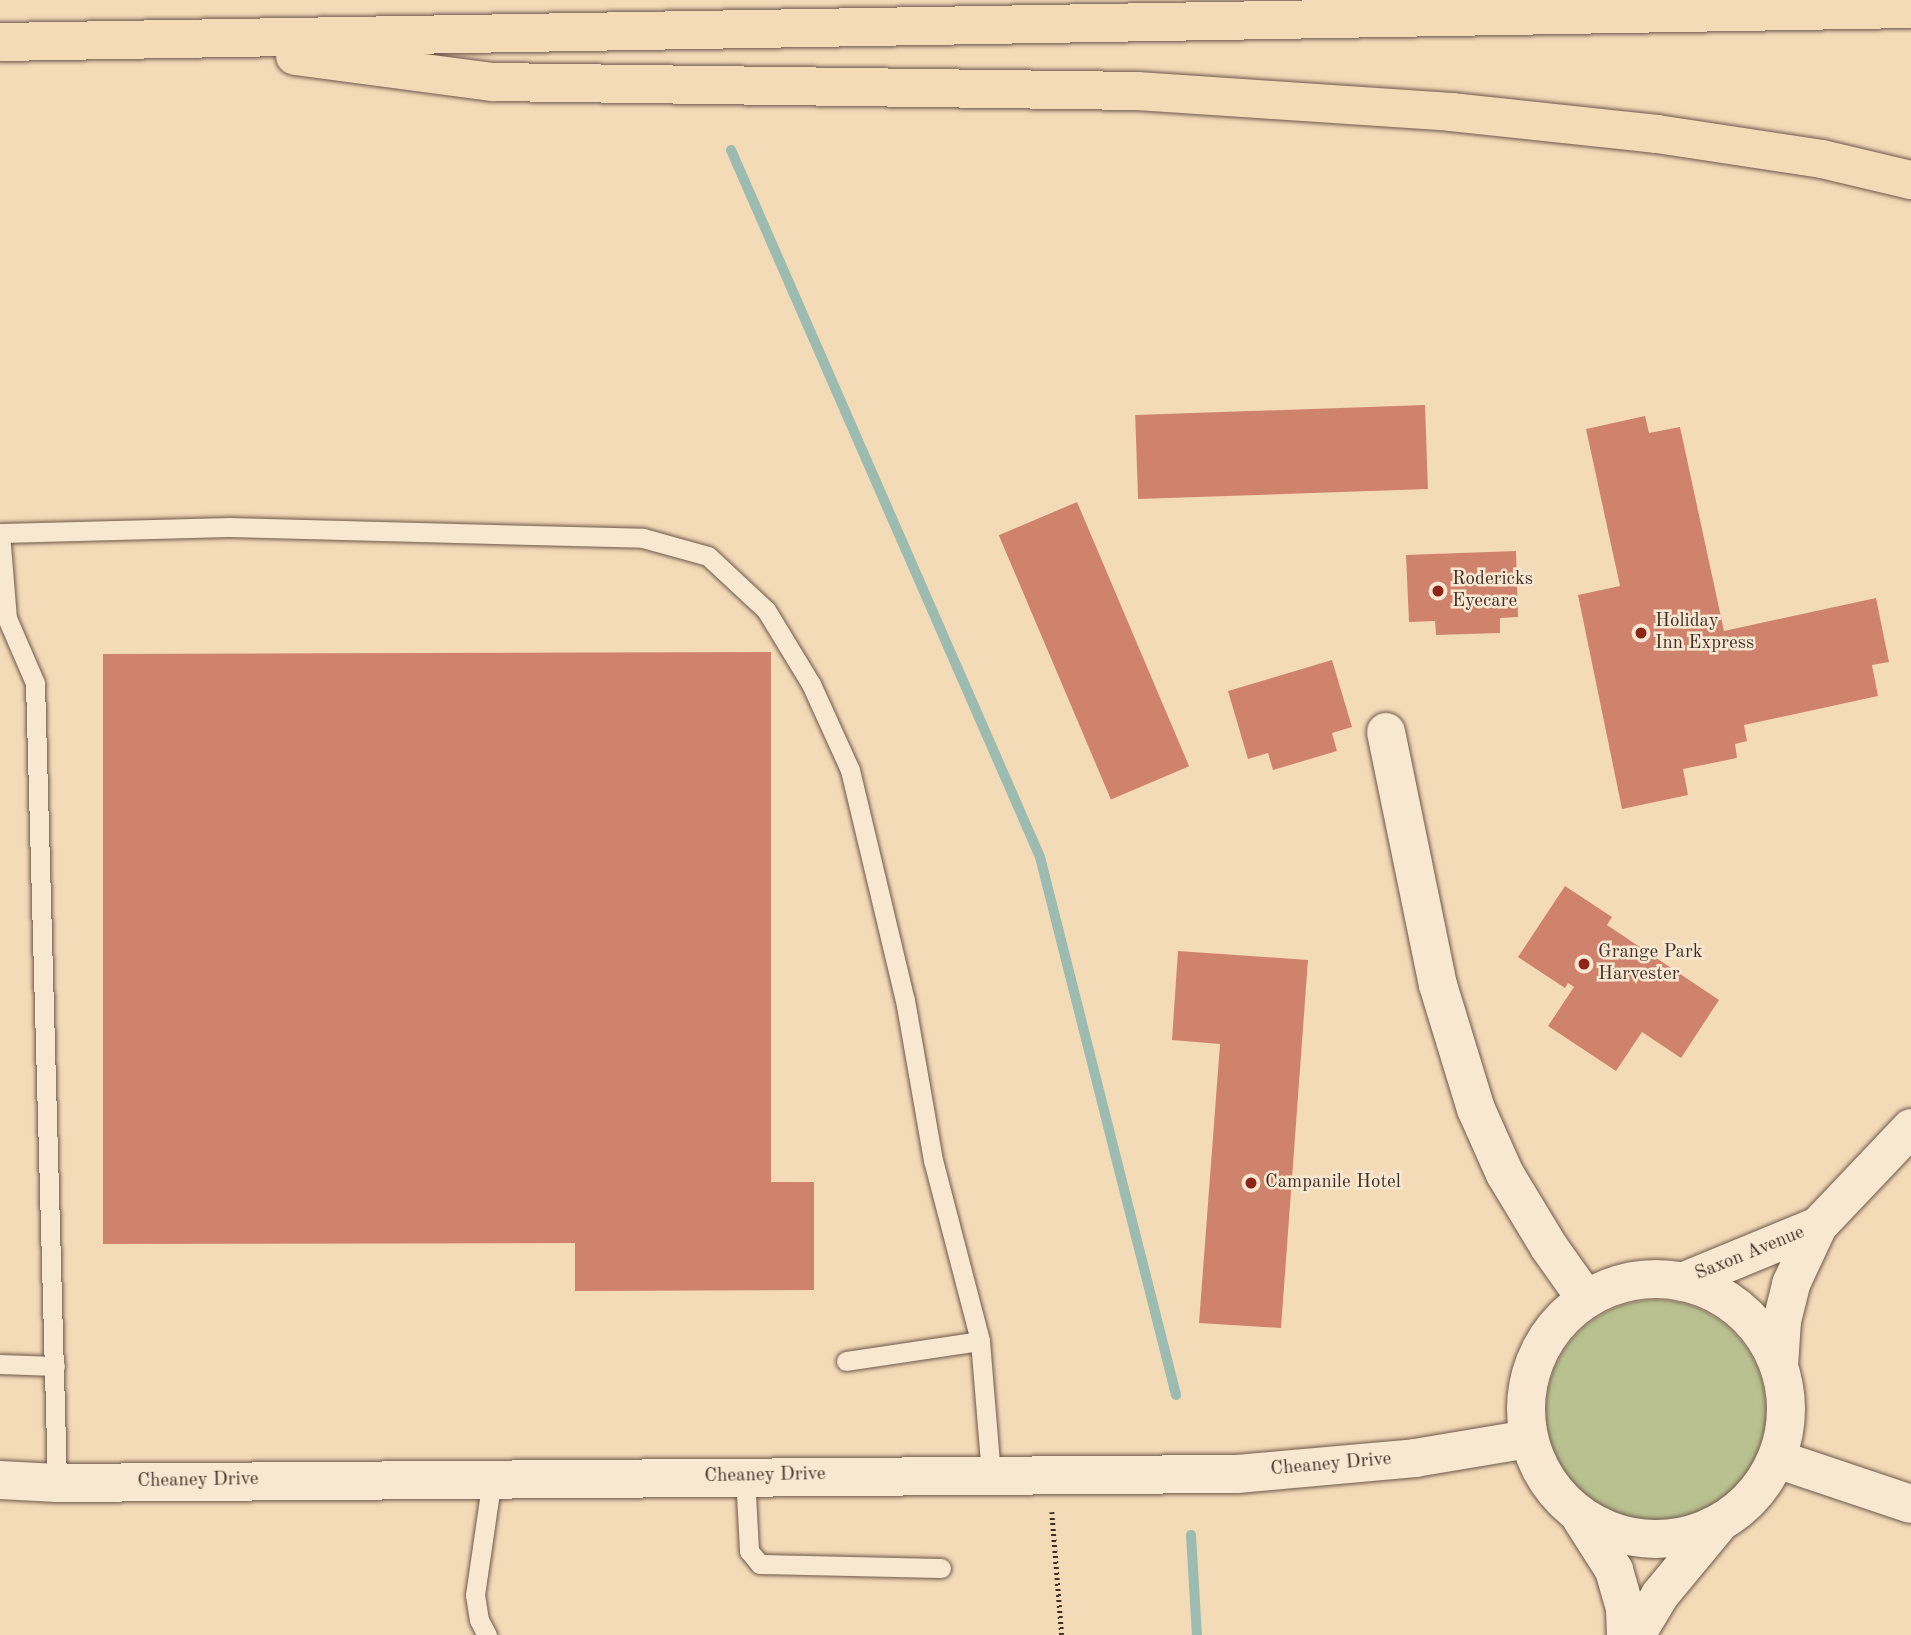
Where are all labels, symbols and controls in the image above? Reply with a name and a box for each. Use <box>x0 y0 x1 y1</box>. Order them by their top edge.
place label: Rodericks Eyecare <box>1452 569 1533 613</box>
marker: Rodericks Eyecare <box>1430 583 1446 599</box>
place label: Holiday Inn Express <box>1655 611 1754 655</box>
marker: Holiday Inn Express <box>1633 625 1649 641</box>
place label: Grange Park Harvester <box>1598 942 1703 986</box>
marker: Grange Park Harvester <box>1576 956 1592 972</box>
place label: Campanile Hotel <box>1265 1172 1401 1194</box>
marker: Campanile Hotel <box>1243 1175 1259 1191</box>
street label: Saxon Avenue <box>1692 1222 1808 1286</box>
street label: Cheaney Drive <box>1270 1448 1392 1482</box>
street label: Cheaney Drive <box>704 1464 826 1488</box>
street label: Cheaney Drive <box>137 1469 259 1493</box>

